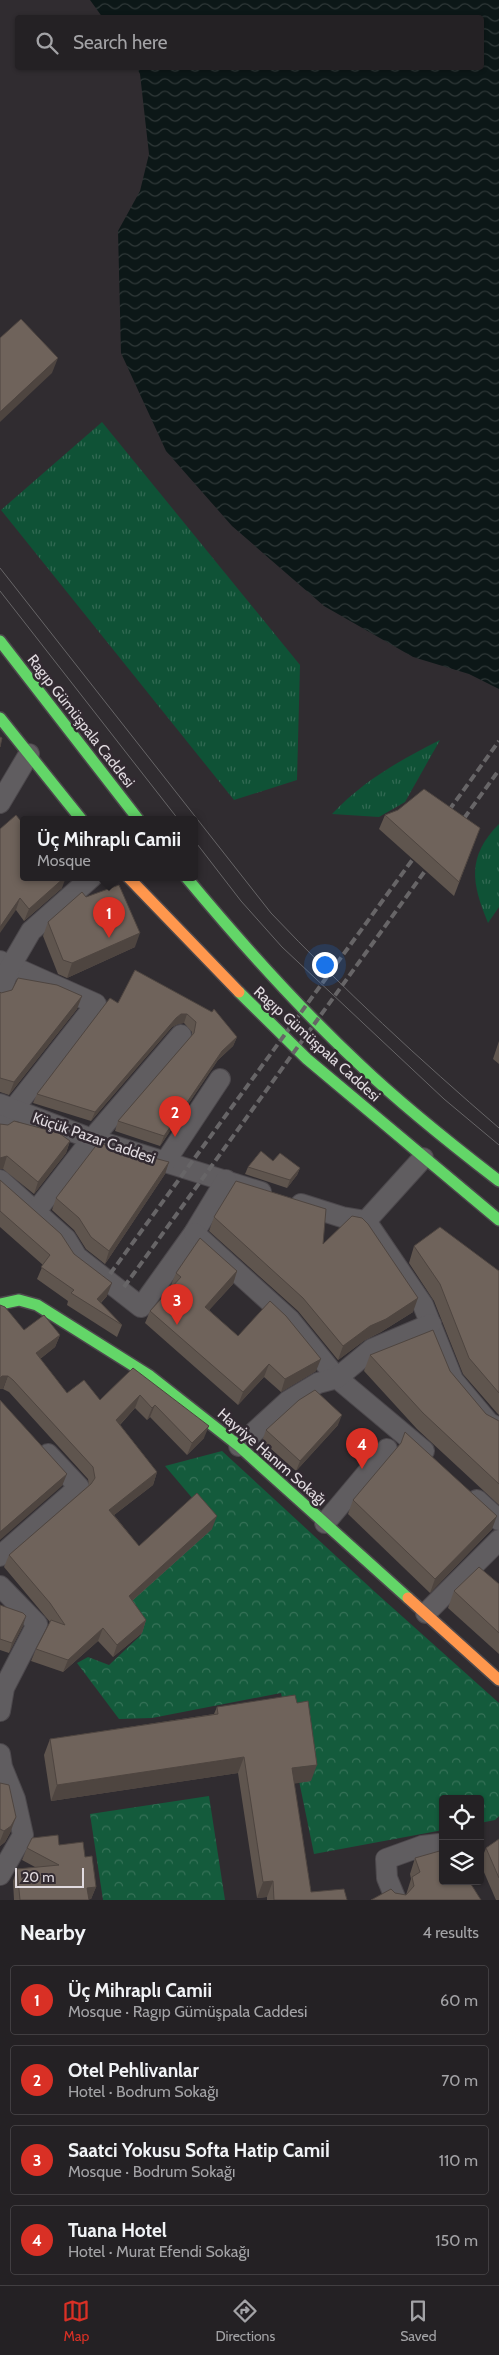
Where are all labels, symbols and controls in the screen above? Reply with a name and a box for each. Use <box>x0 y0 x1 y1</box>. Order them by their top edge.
search box <box>15 15 484 70</box>
icon: search <box>33 29 61 57</box>
text: Search here <box>73 31 167 54</box>
street label: Ragıp Gümüşpala Caddesi <box>24 651 138 791</box>
popup <box>20 816 198 881</box>
text: Üç Mihraplı Camii <box>37 828 181 851</box>
text: Mosque <box>37 851 91 870</box>
pin: 1 <box>93 897 125 938</box>
your location <box>312 952 338 978</box>
street label: Ragıp Gümüşpala Caddesi <box>250 983 384 1105</box>
pin: 2 <box>159 1096 191 1137</box>
street label: Küçük Pazar Caddesi <box>30 1109 158 1167</box>
pin: 3 <box>161 1284 193 1325</box>
street label: Hayriye Hanım Sokağı <box>214 1405 330 1509</box>
pin: 4 <box>346 1428 378 1469</box>
map controls <box>439 1795 484 1885</box>
button: locate <box>439 1795 484 1840</box>
button: layers <box>439 1840 484 1885</box>
scale bar <box>15 1865 84 1888</box>
text: 20 m <box>22 1868 55 1886</box>
text: Nearby <box>20 1920 86 1945</box>
text: 4 results <box>422 1923 479 1942</box>
text: Üç Mihraplı Camii <box>68 1979 212 2002</box>
text: 1 <box>34 1991 40 2010</box>
text: 60 m <box>440 1991 478 2010</box>
text: Mosque · Ragıp Gümüşpala Caddesi <box>68 2002 307 2021</box>
text: Otel Pehlivanlar <box>68 2059 199 2082</box>
text: 2 <box>33 2071 41 2090</box>
text: 70 m <box>441 2071 478 2090</box>
text: Hotel · Bodrum Sokağı <box>68 2082 219 2101</box>
text: Saatci Yokusu Softa Hatip Camiİ <box>68 2139 330 2162</box>
text: 3 <box>33 2151 41 2170</box>
text: 110 m <box>439 2151 478 2170</box>
text: Mosque · Bodrum Sokağı <box>68 2162 235 2181</box>
text: Tuana Hotel <box>68 2219 167 2242</box>
text: 4 <box>32 2231 42 2250</box>
text: 150 m <box>435 2231 478 2250</box>
text: Hotel · Murat Efendi Sokağı <box>68 2242 250 2261</box>
tab: Map <box>62 2297 90 2345</box>
tab: Directions <box>215 2297 275 2345</box>
tab: Saved <box>400 2297 437 2345</box>

